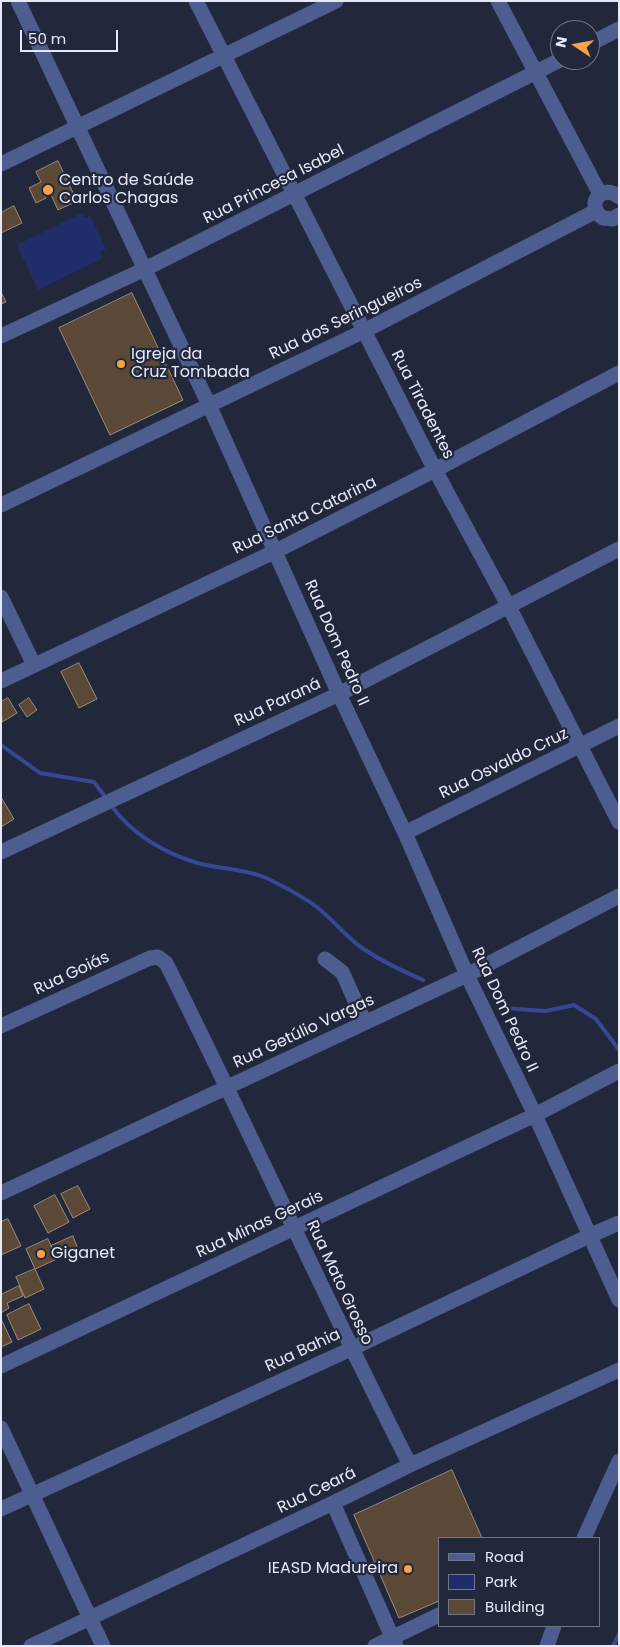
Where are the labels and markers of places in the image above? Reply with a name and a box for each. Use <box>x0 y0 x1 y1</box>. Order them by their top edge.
place label: Centro de Saúde Carlos Chagas <box>59 171 194 209</box>
marker: Centro de Saúde Carlos Chagas <box>41 183 55 197</box>
place label: Igreja da Cruz Tombada <box>131 345 250 383</box>
marker: Igreja da Cruz Tombada <box>115 358 127 370</box>
place label: Giganet <box>51 1244 115 1264</box>
marker: Giganet <box>35 1248 47 1260</box>
place label: IEASD Madureira <box>268 1559 398 1579</box>
marker: IEASD Madureira <box>402 1563 414 1575</box>

